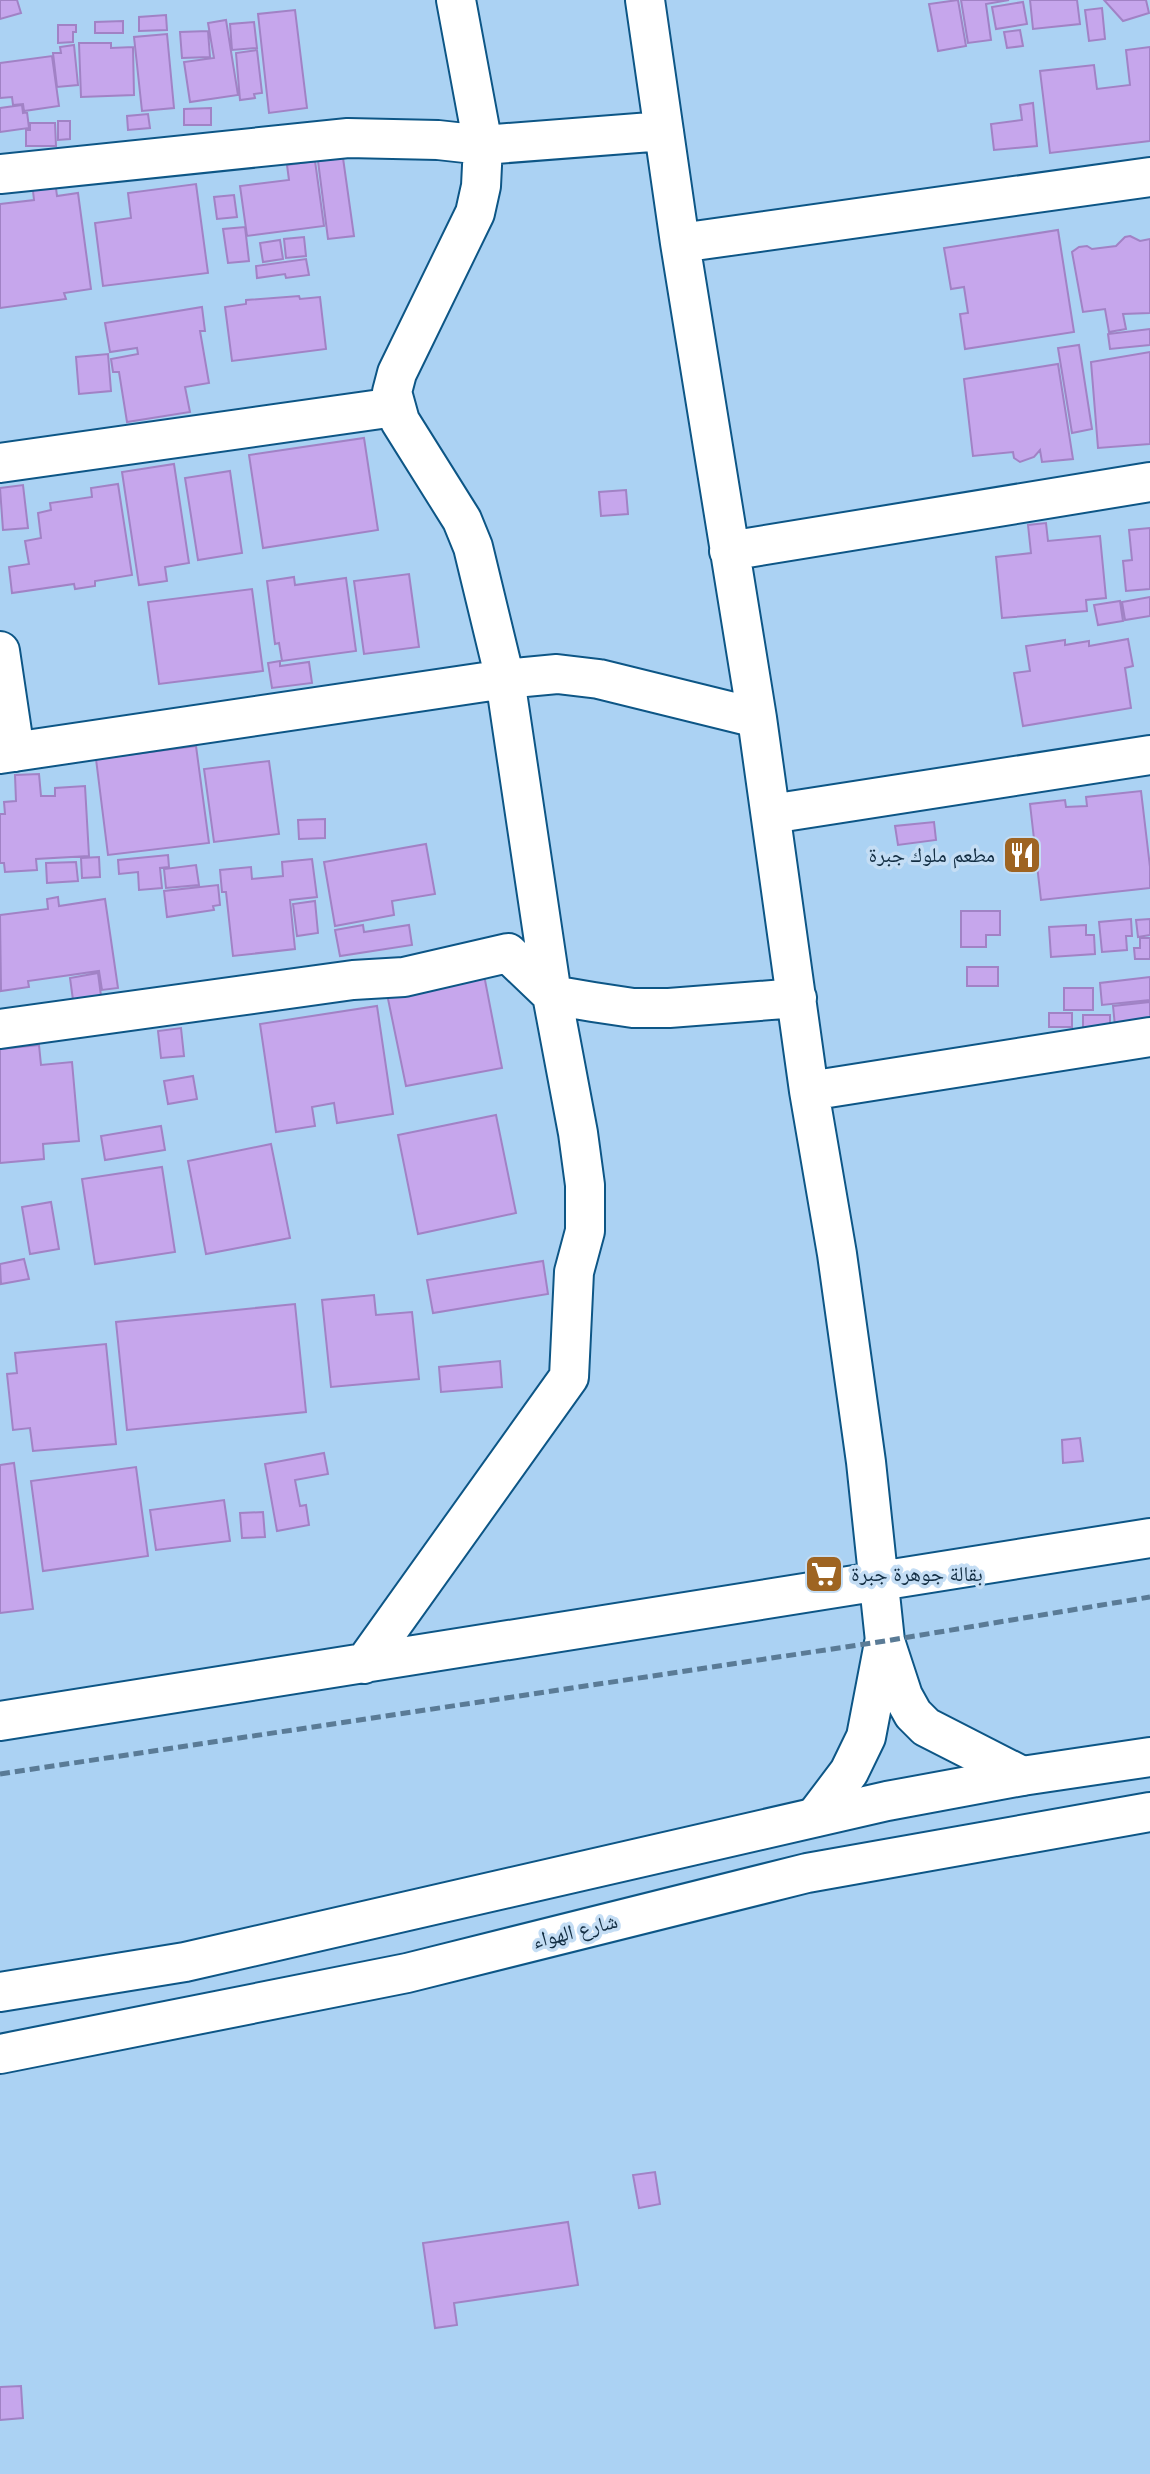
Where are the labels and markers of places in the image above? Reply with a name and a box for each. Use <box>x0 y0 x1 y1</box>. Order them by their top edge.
restaurant icon: مطعم ملوك جبرة <box>1001 834 1043 876</box>
place label: مطعم ملوك جبرة <box>868 841 995 869</box>
supermarket icon: بقالة جوهرة جبرة <box>803 1553 845 1595</box>
place label: بقالة جوهرة جبرة <box>851 1560 983 1588</box>

